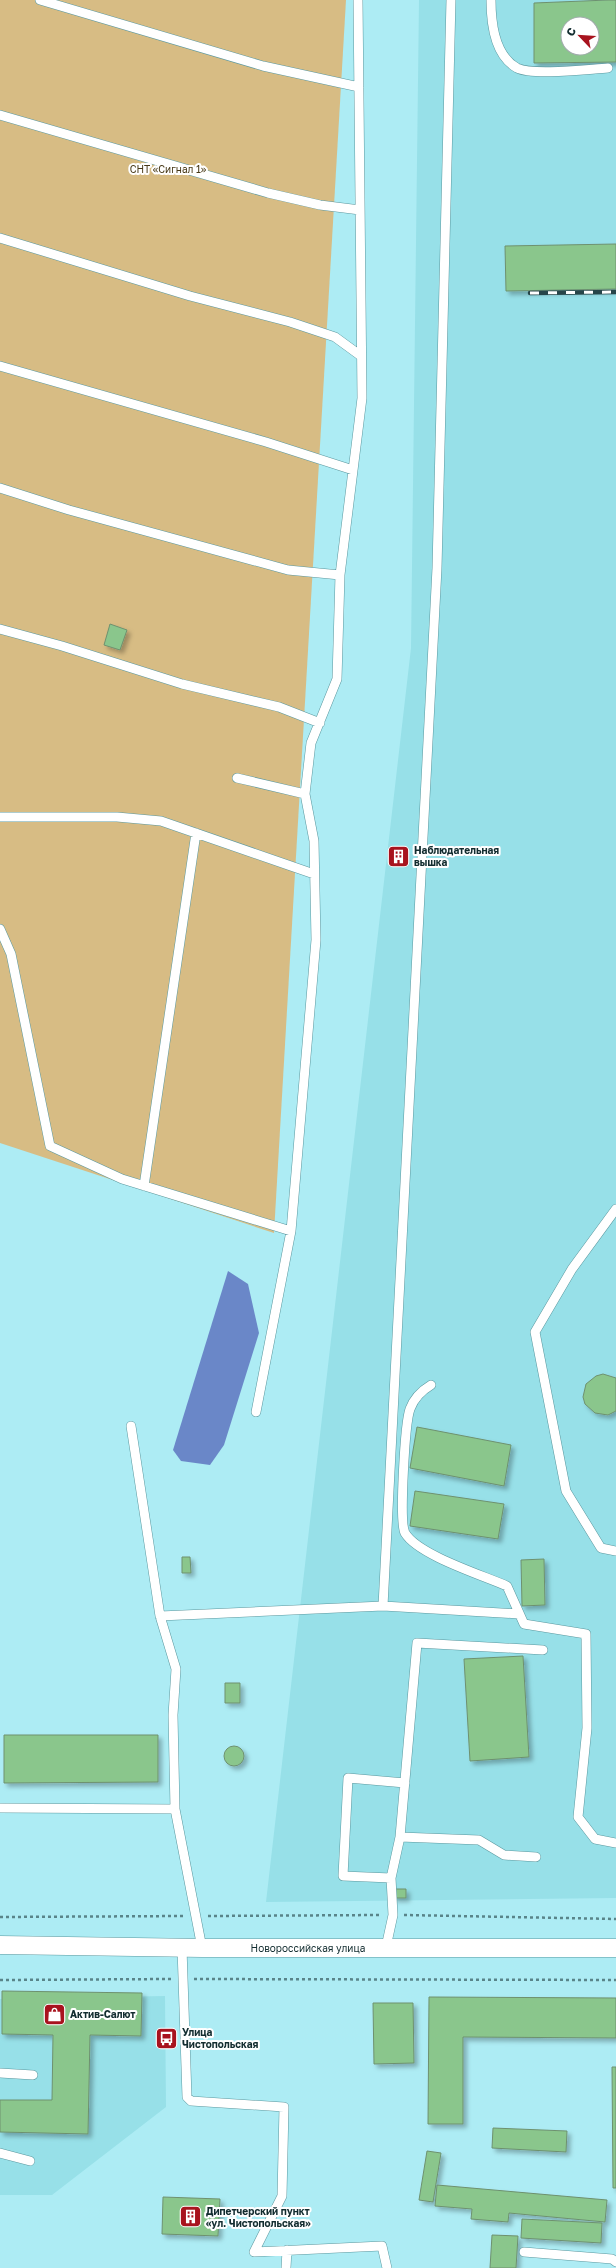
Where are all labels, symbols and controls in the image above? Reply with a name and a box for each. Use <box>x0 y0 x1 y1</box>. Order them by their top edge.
north arrow <box>560 16 600 56</box>
text: С <box>563 25 578 38</box>
park label: СНТ «Сигнал 1» <box>130 163 207 175</box>
building icon: Наблюдательная вышка <box>386 843 412 869</box>
place label: Наблюдательная вышка <box>414 844 499 868</box>
street label: Новороссийская улица <box>251 1942 365 1954</box>
shop icon: Актив-Салют <box>41 2001 67 2027</box>
place label: Актив-Салют <box>70 2008 136 2020</box>
bus stop icon: Улица Чистопольская <box>154 2025 180 2051</box>
place label: Улица Чистопольская <box>182 2026 259 2050</box>
building icon: Дипетчерский пункт «ул. Чистопольская» <box>178 2204 204 2230</box>
place label: Дипетчерский пункт «ул. Чистопольская» <box>206 2205 311 2229</box>

